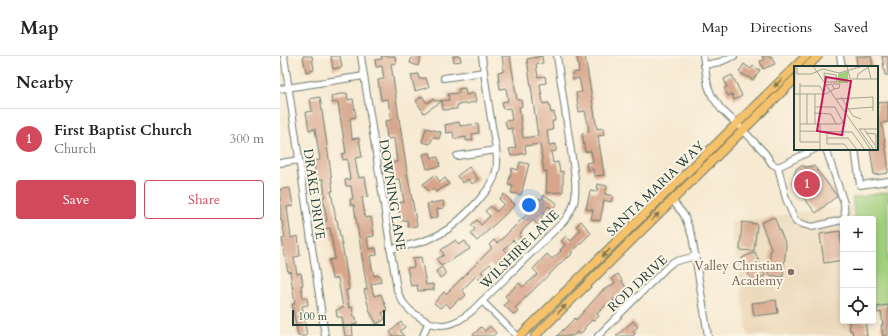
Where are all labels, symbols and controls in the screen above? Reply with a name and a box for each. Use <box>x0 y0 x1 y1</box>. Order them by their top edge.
text: Map <box>20 15 59 41</box>
text: Map <box>702 18 728 37</box>
text: Directions <box>750 18 812 37</box>
text: Saved <box>834 18 868 37</box>
inset map <box>794 66 878 150</box>
text: Nearby <box>16 71 73 94</box>
one-way arrow <box>773 78 783 88</box>
text: First Baptist Church <box>54 120 192 140</box>
text: 1 <box>26 130 32 148</box>
text: 300 m <box>230 130 264 148</box>
street label: SANTA MARIA WAY <box>603 137 709 240</box>
street label: DOWNING LANE <box>374 138 410 252</box>
text: Church <box>54 140 96 158</box>
street label: DRAKE DRIVE <box>299 148 329 241</box>
pin: 1 <box>794 169 820 199</box>
button: Save <box>16 180 136 219</box>
button: Share <box>144 180 264 219</box>
your location <box>519 195 539 215</box>
street label: WILSHIRE LANE <box>475 206 563 294</box>
one-way arrow <box>650 212 660 222</box>
map controls <box>840 216 876 324</box>
button: + <box>840 216 876 252</box>
one-way arrow <box>601 248 611 258</box>
street label: ROD DRIVE <box>604 251 672 316</box>
button: − <box>840 252 876 288</box>
place label: Valley Christian Academy <box>694 257 784 290</box>
marker: Valley Christian Academy <box>786 267 796 277</box>
button: locate <box>840 288 876 324</box>
one-way arrow <box>557 304 567 313</box>
scale bar <box>292 308 385 327</box>
text: 100 m <box>298 309 327 324</box>

